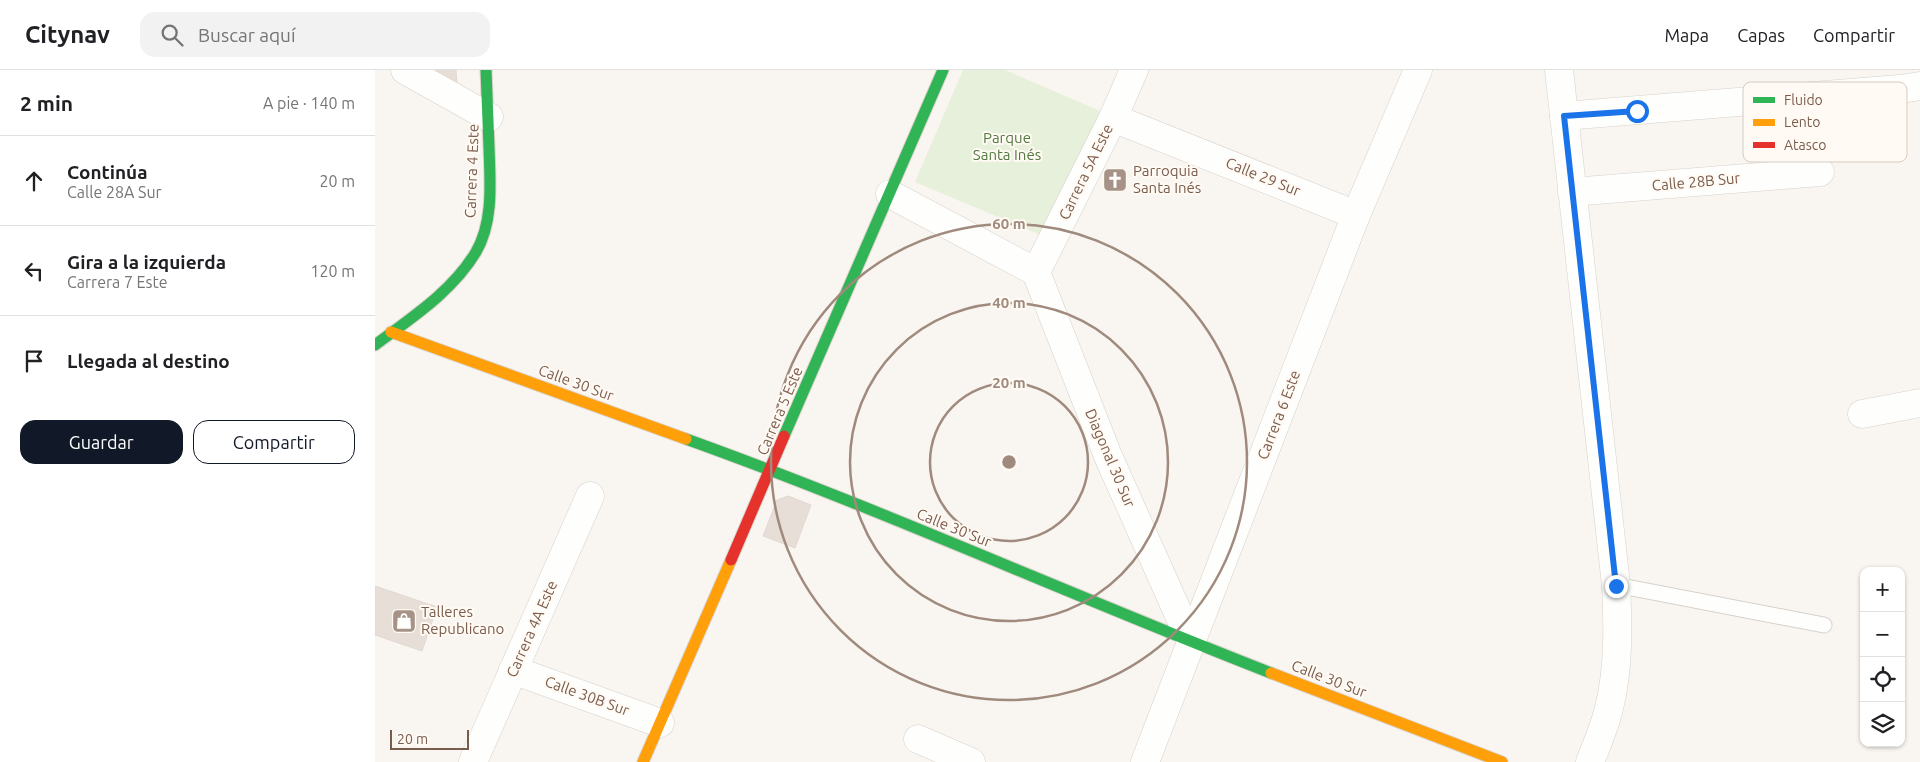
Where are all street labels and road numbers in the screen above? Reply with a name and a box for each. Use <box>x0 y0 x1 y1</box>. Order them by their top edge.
street label: Carrera 5A Este <box>1055 121 1116 222</box>
street label: Carrera 4 Este <box>461 124 482 218</box>
street label: Calle 29 Sur <box>1223 154 1303 199</box>
street label: Calle 28B Sur <box>1651 169 1741 194</box>
street label: Calle 30 Sur <box>536 361 616 404</box>
street label: Carrera 5 Este <box>753 364 806 458</box>
street label: Carrera 6 Este <box>1254 368 1303 462</box>
street label: Diagonal 30 Sur <box>1082 406 1139 510</box>
street label: Calle 30 Sur <box>914 505 994 550</box>
street label: Carrera 4A Este <box>503 578 560 680</box>
street label: Calle 30 Sur <box>1289 656 1369 701</box>
street label: Calle 30B Sur <box>543 672 632 719</box>

